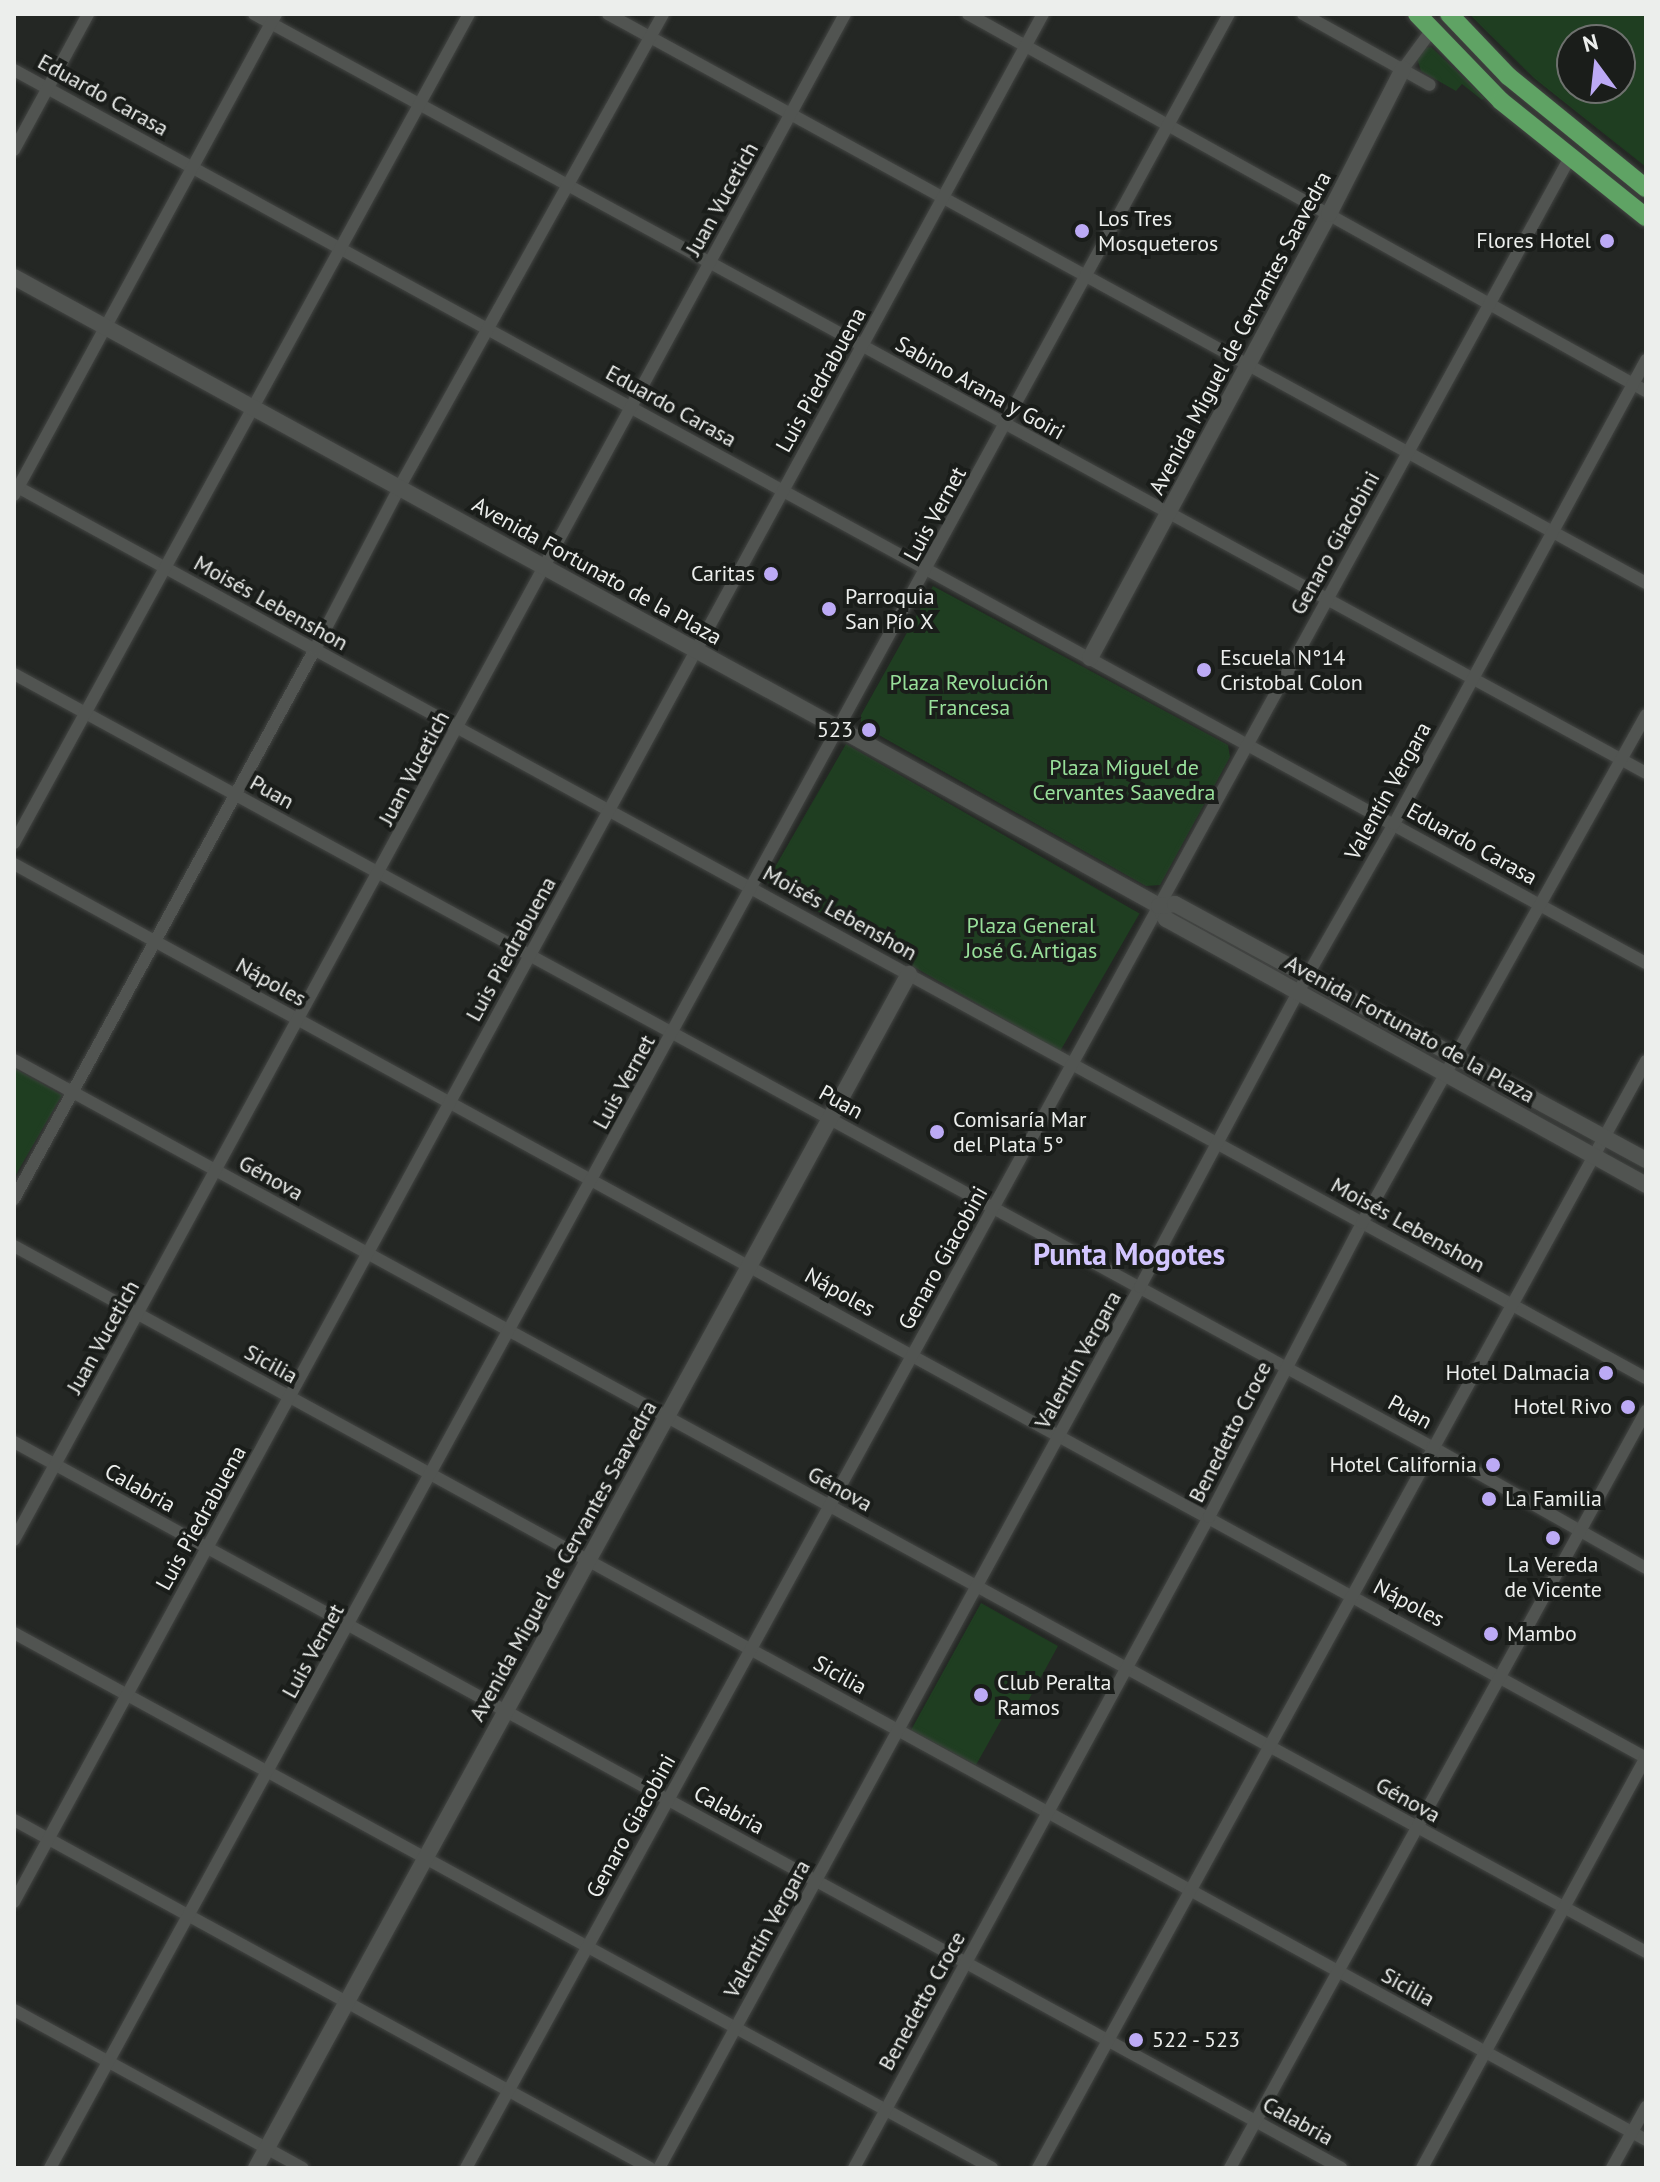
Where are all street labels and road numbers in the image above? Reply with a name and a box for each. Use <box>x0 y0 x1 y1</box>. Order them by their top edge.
street label: Eduardo Carasa <box>33 48 173 142</box>
street label: Juan Vucetich <box>680 137 764 261</box>
street label: Avenida Miguel de Cervantes Saavedra <box>1143 167 1337 499</box>
street label: Luis Piedrabuena <box>770 303 872 457</box>
street label: Sabino Arana y Goiri <box>890 330 1070 446</box>
street label: Eduardo Carasa <box>601 359 741 453</box>
street label: Luis Vernet <box>898 462 972 566</box>
street label: Genaro Giacobini <box>1285 467 1385 619</box>
street label: Avenida Fortunato de la Plaza <box>468 491 726 651</box>
street label: Moisés Lebenshon <box>189 550 353 656</box>
street label: Juan Vucetich <box>373 706 455 830</box>
street label: Valentín Vergara <box>1339 717 1437 865</box>
street label: Puan <box>245 769 299 815</box>
street label: Eduardo Carasa <box>1402 797 1542 891</box>
street label: Moisés Lebenshon <box>758 860 922 966</box>
street label: Luis Piedrabuena <box>460 872 562 1026</box>
street label: Avenida Fortunato de la Plaza <box>1281 949 1539 1109</box>
street label: Nápoles <box>231 952 311 1012</box>
street label: Luis Vernet <box>587 1030 661 1134</box>
street label: Puan <box>814 1079 868 1125</box>
street label: Génova <box>234 1150 308 1206</box>
street label: Moisés Lebenshon <box>1326 1172 1490 1278</box>
street label: Genaro Giacobini <box>893 1182 993 1334</box>
street label: Nápoles <box>800 1262 880 1322</box>
street label: Juan Vucetich <box>61 1275 145 1399</box>
street label: Valentín Vergara <box>1029 1286 1127 1434</box>
street label: Sicilia <box>240 1339 302 1389</box>
street label: Benedetto Croce <box>1183 1357 1277 1507</box>
street label: Puan <box>1383 1389 1437 1435</box>
street label: Avenida Miguel de Cervantes Saavedra <box>464 1396 662 1726</box>
street label: Luis Piedrabuena <box>150 1441 252 1595</box>
street label: Calabria <box>100 1458 180 1518</box>
street label: Génova <box>803 1461 877 1517</box>
street label: Nápoles <box>1369 1573 1449 1633</box>
street label: Luis Vernet <box>276 1599 350 1703</box>
street label: Sicilia <box>809 1650 871 1700</box>
street label: Genaro Giacobini <box>581 1750 681 1902</box>
street label: Génova <box>1371 1772 1445 1828</box>
street label: Calabria <box>689 1780 769 1840</box>
street label: Valentín Vergara <box>718 1855 816 2003</box>
street label: Benedetto Croce <box>873 1927 971 2075</box>
street label: Sicilia <box>1377 1962 1439 2012</box>
street label: Calabria <box>1258 2091 1338 2151</box>

